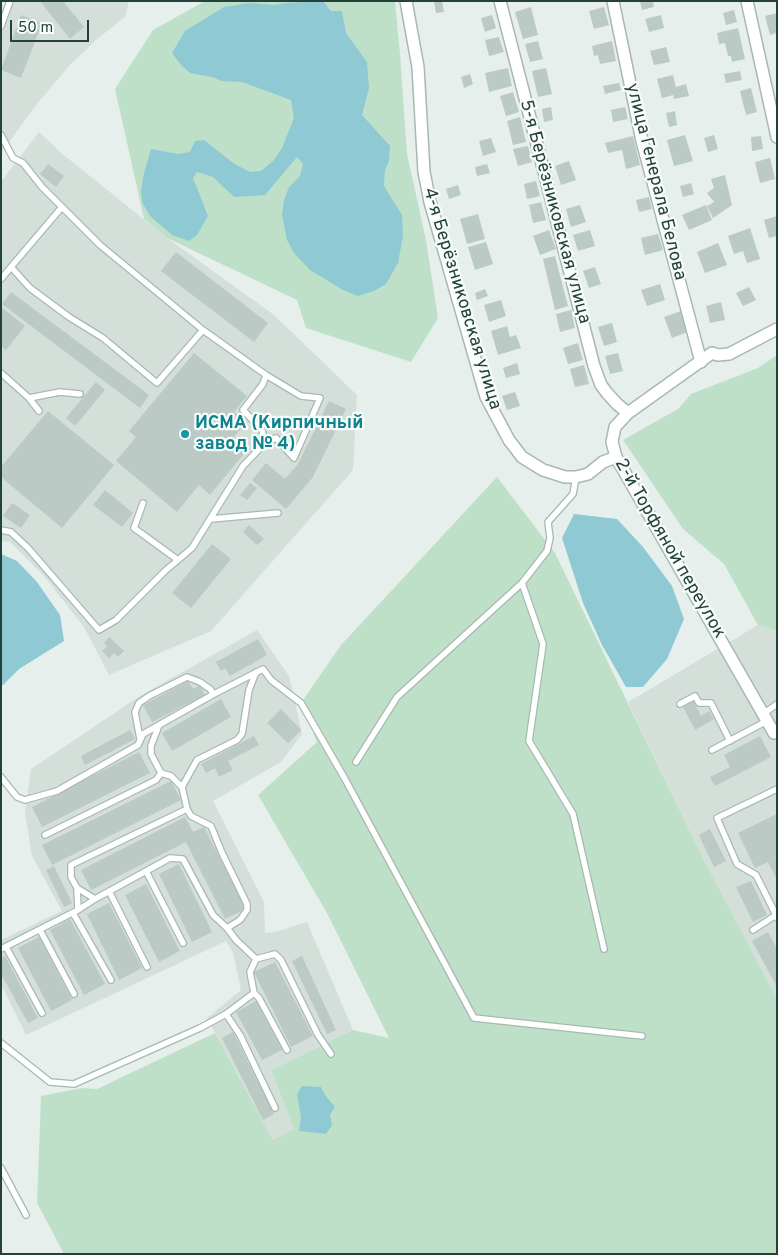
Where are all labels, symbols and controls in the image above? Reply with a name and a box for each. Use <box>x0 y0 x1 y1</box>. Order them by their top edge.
scale bar <box>12 10 91 42</box>
text: 50 m <box>18 19 53 38</box>
street label: улица Генерала Белова <box>620 81 690 283</box>
street label: 5-я Берёзниковская улица <box>514 98 594 326</box>
street label: 4-я Берёзниковская улица <box>417 186 505 412</box>
place label: ИСМА (Кирпичный завод № 4) <box>195 413 363 456</box>
marker: ИСМА (Кирпичный завод № 4) <box>179 428 191 440</box>
street label: 2-й Торфяной переулок <box>609 455 729 643</box>

